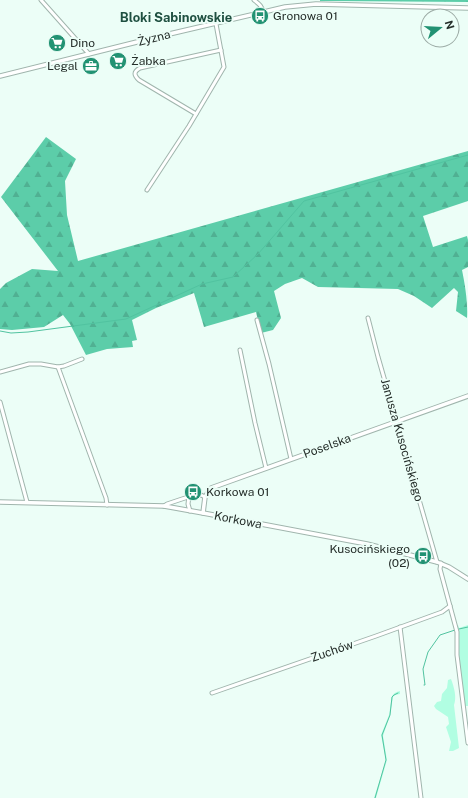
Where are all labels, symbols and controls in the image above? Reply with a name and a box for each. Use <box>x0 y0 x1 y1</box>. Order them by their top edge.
bus stop icon: Gronowa 01 <box>250 6 270 26</box>
north arrow <box>420 8 460 48</box>
place label: Gronowa 01 <box>273 9 338 23</box>
district label: Bloki Sabinowskie <box>120 10 232 25</box>
text: N <box>442 19 457 31</box>
street label: Żyzna <box>136 27 172 49</box>
supermarket icon: Dino <box>47 33 67 53</box>
place label: Dino <box>70 36 95 50</box>
supermarket icon: Żabka <box>108 51 128 71</box>
place label: Żabka <box>131 54 166 68</box>
office icon: Legal <box>81 56 101 76</box>
place label: Legal <box>47 59 78 73</box>
street label: Janusza Kusocińskiego <box>378 377 426 503</box>
street label: Poselska <box>301 431 353 461</box>
bus stop icon: Korkowa 01 <box>183 482 203 502</box>
place label: Korkowa 01 <box>206 485 269 499</box>
street label: Korkowa <box>213 509 263 531</box>
place label: Kusocińskiego (02) <box>329 542 410 570</box>
bus stop icon: Kusocińskiego (02) <box>413 546 433 566</box>
street label: Zuchów <box>309 637 356 665</box>

